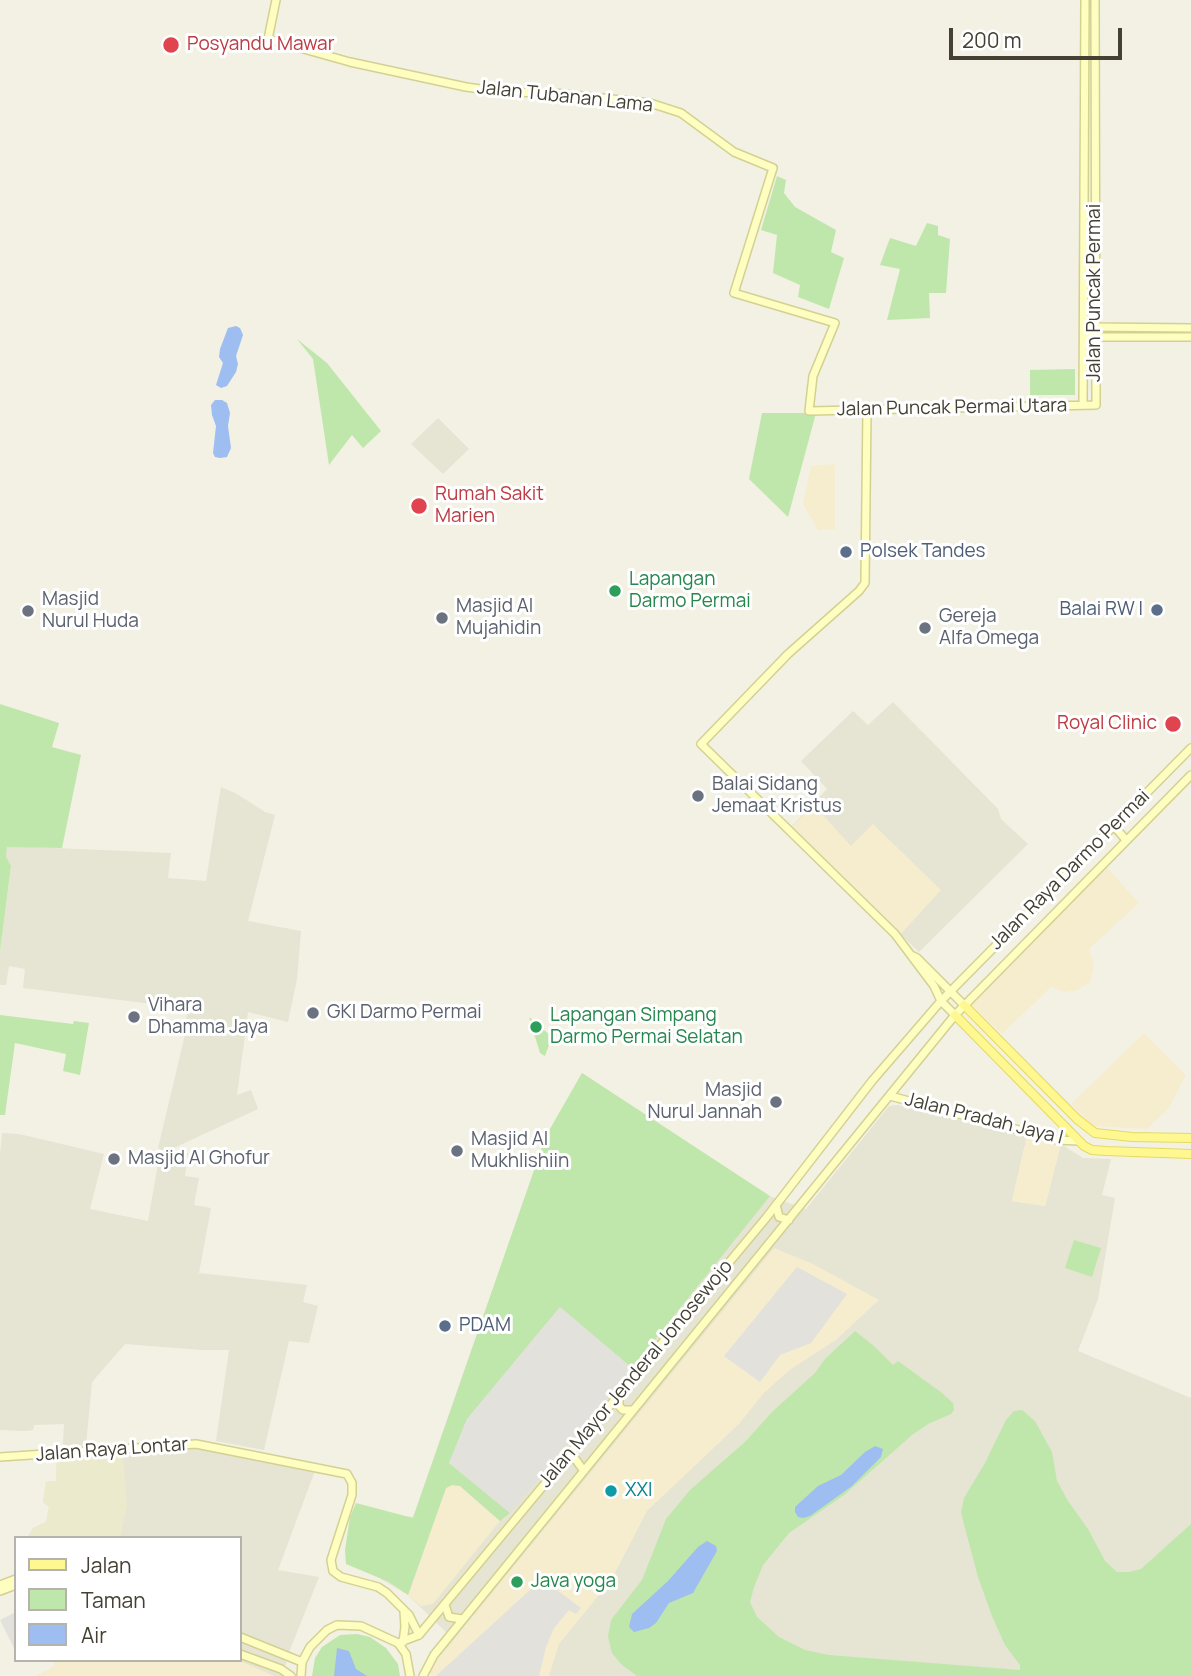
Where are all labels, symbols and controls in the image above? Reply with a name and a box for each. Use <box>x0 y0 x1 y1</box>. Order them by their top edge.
scale bar <box>953 14 1126 58</box>
text: 200 m <box>962 26 1022 54</box>
place label: Posyandu Mawar <box>187 34 334 56</box>
marker: Posyandu Mawar <box>161 35 181 55</box>
street label: Jalan Tubanan Lama <box>476 76 654 118</box>
street label: Jalan Puncak Permai <box>1084 204 1106 382</box>
street label: Jalan Puncak Permai Utara <box>837 395 1067 421</box>
place label: Rumah Sakit Marien <box>435 484 544 528</box>
marker: Rumah Sakit Marien <box>409 496 429 516</box>
place label: Polsek Tandes <box>860 541 986 563</box>
marker: Polsek Tandes <box>838 544 854 560</box>
place label: Lapangan Darmo Permai <box>629 569 751 613</box>
marker: Lapangan Darmo Permai <box>607 583 623 599</box>
place label: Masjid Nurul Huda <box>42 589 139 633</box>
place label: Masjid Al Mujahidin <box>456 596 541 640</box>
place label: Balai RW I <box>1060 599 1143 621</box>
marker: Balai RW I <box>1149 602 1165 618</box>
marker: Masjid Nurul Huda <box>20 603 36 619</box>
place label: Gereja Alfa Omega <box>939 606 1039 650</box>
marker: Masjid Al Mujahidin <box>434 610 450 626</box>
marker: Gereja Alfa Omega <box>917 620 933 636</box>
place label: Royal Clinic <box>1057 713 1157 735</box>
marker: Royal Clinic <box>1163 714 1183 734</box>
place label: Balai Sidang Jemaat Kristus <box>712 774 842 818</box>
street label: Jalan Raya Darmo Permai <box>985 785 1155 955</box>
marker: Balai Sidang Jemaat Kristus <box>690 788 706 804</box>
place label: Vihara Dhamma Jaya <box>148 995 268 1039</box>
place label: GKI Darmo Permai <box>327 1002 482 1024</box>
marker: GKI Darmo Permai <box>305 1005 321 1021</box>
place label: Lapangan Simpang Darmo Permai Selatan <box>550 1005 743 1049</box>
marker: Vihara Dhamma Jaya <box>126 1009 142 1025</box>
marker: Lapangan Simpang Darmo Permai Selatan <box>528 1019 544 1035</box>
place label: Masjid Nurul Jannah <box>648 1080 762 1124</box>
street label: Jalan Pradah Jaya I <box>903 1088 1065 1150</box>
marker: Masjid Nurul Jannah <box>768 1094 784 1110</box>
place label: Masjid Al Mukhlishiin <box>471 1129 569 1173</box>
marker: Masjid Al Mukhlishiin <box>449 1143 465 1159</box>
place label: Masjid Al Ghofur <box>128 1148 270 1170</box>
marker: Masjid Al Ghofur <box>106 1151 122 1167</box>
street label: Jalan Mayor Jenderal Jonosewojo <box>534 1256 738 1492</box>
place label: PDAM <box>459 1315 511 1337</box>
marker: PDAM <box>437 1318 453 1334</box>
street label: Jalan Raya Lontar <box>35 1433 189 1467</box>
place label: XXI <box>625 1480 652 1502</box>
marker: XXI <box>603 1483 619 1499</box>
legend <box>14 1536 242 1662</box>
text: Jalan <box>81 1551 131 1579</box>
place label: Java yoga <box>531 1571 616 1593</box>
marker: Java yoga <box>509 1574 525 1590</box>
text: Taman <box>81 1586 146 1614</box>
text: Air <box>81 1621 107 1649</box>

